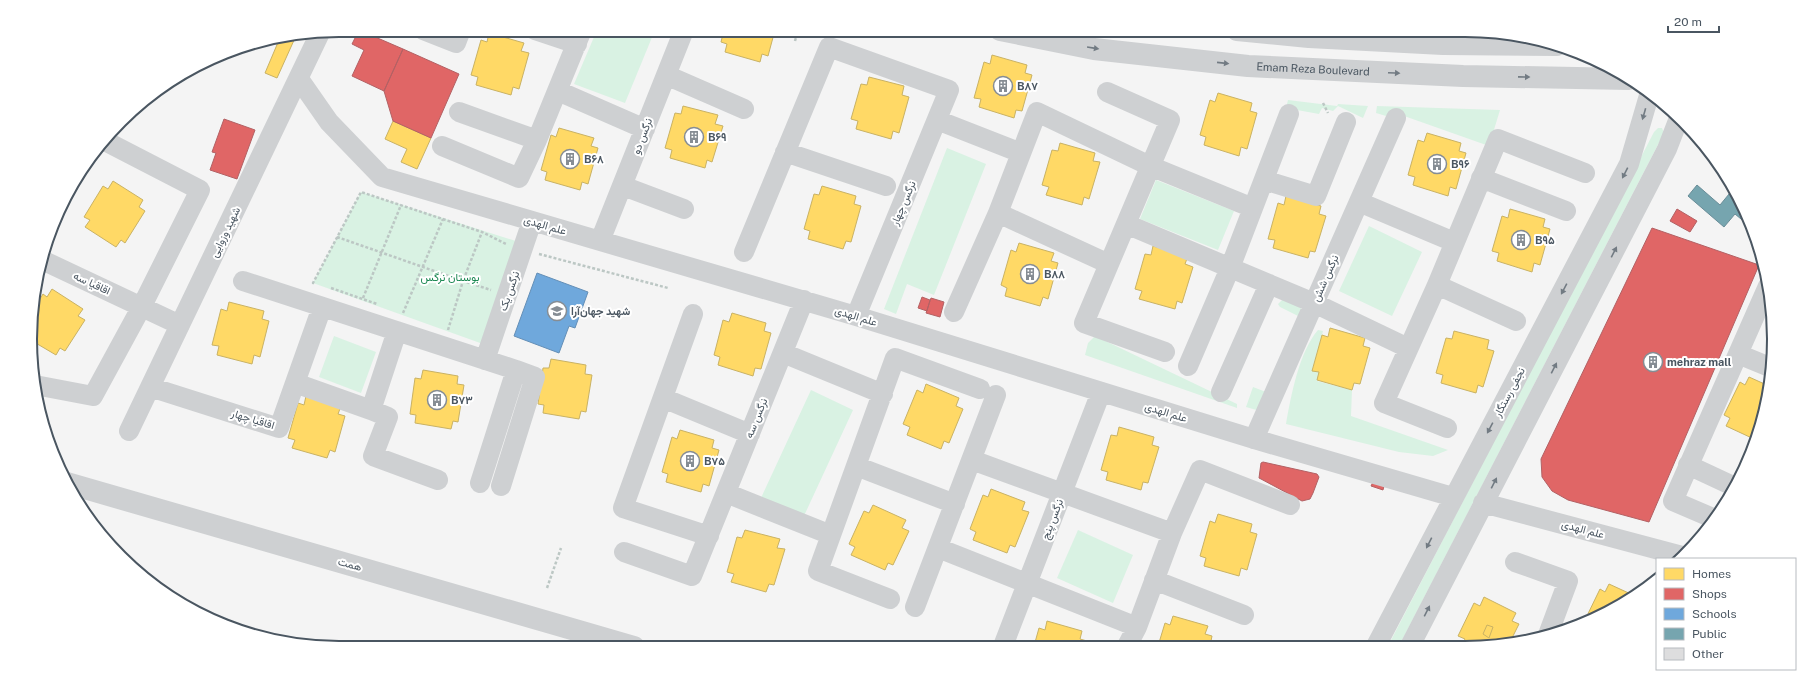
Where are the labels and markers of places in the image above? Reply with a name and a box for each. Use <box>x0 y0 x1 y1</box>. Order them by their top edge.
building icon: B۸۷ <box>992 75 1014 97</box>
place label: B۸۷ <box>1017 80 1038 92</box>
building icon: B۶۹ <box>683 126 705 148</box>
place label: B۶۹ <box>708 131 727 143</box>
building icon: B۶۸ <box>559 148 581 170</box>
place label: B۶۸ <box>584 153 604 165</box>
building icon: B۹۶ <box>1426 153 1448 175</box>
place label: B۹۶ <box>1451 158 1470 170</box>
building icon: B۹۵ <box>1510 229 1532 251</box>
place label: B۹۵ <box>1535 234 1555 246</box>
building icon: B۸۸ <box>1019 263 1041 285</box>
place label: B۸۸ <box>1044 268 1065 280</box>
school or university icon: شهید جهان‌آرا <box>546 300 568 322</box>
place label: شهید جهان‌آرا <box>571 305 630 318</box>
building icon: mehraz mall <box>1642 351 1664 373</box>
place label: mehraz mall <box>1667 356 1732 368</box>
building icon: B۷۳ <box>426 389 448 411</box>
place label: B۷۳ <box>451 394 473 406</box>
building icon: B۷۵ <box>679 450 701 472</box>
place label: B۷۵ <box>704 455 725 467</box>

